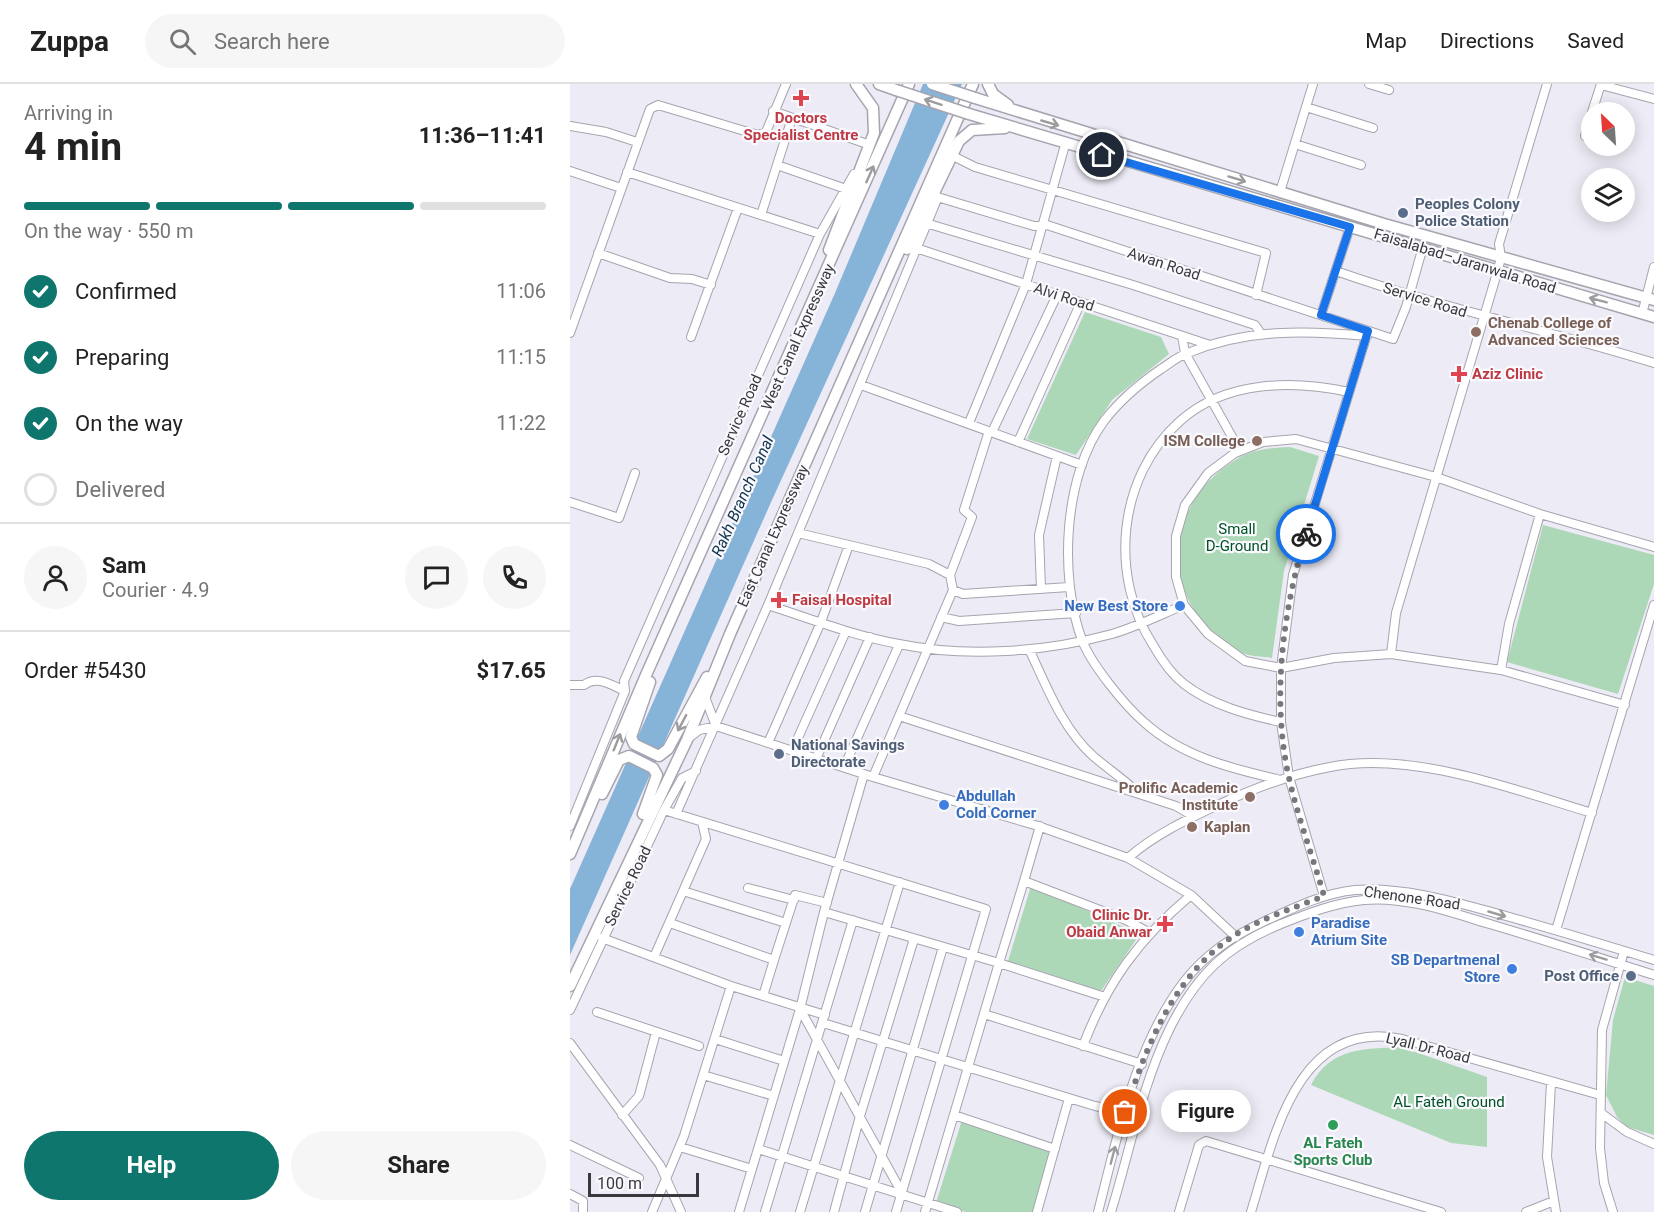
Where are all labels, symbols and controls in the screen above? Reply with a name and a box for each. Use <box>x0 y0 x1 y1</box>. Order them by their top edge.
search box <box>145 14 565 68</box>
text: Zuppa <box>30 25 109 58</box>
icon: search <box>166 25 199 58</box>
text: Search here <box>214 29 330 54</box>
text: Map <box>1365 29 1407 53</box>
text: Directions <box>1440 29 1534 53</box>
text: Saved <box>1567 29 1624 53</box>
marker: Doctors Specialist Centre <box>792 89 810 107</box>
one-way arrow <box>924 96 943 107</box>
text: Arriving in <box>24 101 113 125</box>
north arrow <box>1581 102 1635 156</box>
map controls <box>1581 102 1635 222</box>
place label: Doctors Specialist Centre <box>744 109 858 144</box>
one-way arrow <box>1041 118 1060 129</box>
text: 11:36–11:41 <box>419 123 546 148</box>
text: 4 min <box>24 124 122 170</box>
pin <box>1076 129 1127 180</box>
icon: home <box>1085 138 1118 171</box>
one-way arrow <box>865 166 876 184</box>
button: layers <box>1581 168 1635 222</box>
one-way arrow <box>1227 174 1246 185</box>
place label: Peoples Colony Police Station <box>1415 195 1520 230</box>
marker: Peoples Colony Police Station <box>1396 206 1410 220</box>
text: On the way · 550 m <box>24 219 193 243</box>
street label: Faisalabad–Jaranwala Road <box>1372 225 1558 297</box>
street label: Awan Road <box>1125 244 1203 284</box>
street label: West Canal Expressway <box>758 261 838 413</box>
icon: check <box>24 275 57 308</box>
text: Confirmed <box>75 279 177 304</box>
text: 11:06 <box>496 279 546 303</box>
street label: Alvi Road <box>1032 279 1096 315</box>
street label: Service Road <box>1381 279 1469 321</box>
one-way arrow <box>1589 294 1608 305</box>
place label: Chenab College of Advanced Sciences <box>1488 314 1620 349</box>
marker: Chenab College of Advanced Sciences <box>1469 325 1483 339</box>
icon: check <box>24 341 57 374</box>
text: Preparing <box>75 345 169 370</box>
text: 11:15 <box>496 345 546 369</box>
marker: Aziz Clinic <box>1450 365 1468 383</box>
place label: Aziz Clinic <box>1472 365 1543 383</box>
street label: Service Road <box>714 372 766 458</box>
icon: check <box>24 407 57 440</box>
text: On the way <box>75 411 183 436</box>
text: 11:22 <box>496 411 546 435</box>
place label: ISM College <box>1164 432 1245 450</box>
water label: Rakh Branch Canal <box>707 433 778 559</box>
marker: ISM College <box>1250 434 1264 448</box>
street label: East Canal Expressway <box>733 462 813 610</box>
text: Delivered <box>75 477 165 502</box>
courier <box>1276 504 1336 564</box>
icon: bike <box>1290 518 1323 551</box>
park label: Small D-Ground <box>1206 520 1268 555</box>
button: person <box>24 546 87 609</box>
button: chat <box>405 546 468 609</box>
button: phone <box>483 546 546 609</box>
text: Sam <box>102 553 146 578</box>
text: Courier · 4.9 <box>102 578 209 602</box>
marker: Faisal Hospital <box>770 591 788 609</box>
place label: Faisal Hospital <box>792 591 892 609</box>
place label: New Best Store <box>1064 597 1168 615</box>
marker: New Best Store <box>1173 599 1187 613</box>
text: Order #5430 <box>24 658 146 683</box>
text: $17.65 <box>477 658 546 683</box>
one-way arrow <box>676 713 688 731</box>
one-way arrow <box>612 734 623 752</box>
place label: National Savings Directorate <box>791 736 905 771</box>
marker: National Savings Directorate <box>772 747 786 761</box>
place label: Prolific Academic Institute <box>1119 779 1238 814</box>
place label: Abdullah Cold Corner <box>956 787 1037 822</box>
marker: Prolific Academic Institute <box>1243 790 1257 804</box>
marker: Abdullah Cold Corner <box>937 798 951 812</box>
place label: Kaplan <box>1204 818 1250 836</box>
marker: Kaplan <box>1185 820 1199 834</box>
street label: Service Road <box>601 843 655 929</box>
street label: Chenone Road <box>1363 882 1461 914</box>
place label: Clinic Dr. Obaid Anwar <box>1066 906 1153 941</box>
one-way arrow <box>1487 908 1506 920</box>
place label: Paradise Atrium Site <box>1311 914 1387 949</box>
marker: Clinic Dr. Obaid Anwar <box>1156 915 1174 933</box>
marker: Paradise Atrium Site <box>1292 925 1306 939</box>
place label: SB Departmenal Store <box>1391 951 1500 986</box>
one-way arrow <box>1589 951 1608 962</box>
marker: SB Departmenal Store <box>1505 962 1519 976</box>
place label: Post Office <box>1544 967 1619 985</box>
marker: Post Office <box>1624 969 1638 983</box>
street label: Lyall Dr Road <box>1384 1029 1472 1067</box>
pin <box>1099 1086 1150 1137</box>
callout: Figure <box>1161 1091 1251 1133</box>
park label: AL Fateh Ground <box>1393 1093 1505 1111</box>
icon: bag <box>1108 1095 1141 1128</box>
text: Figure <box>1178 1099 1234 1123</box>
marker: AL Fateh Sports Club <box>1326 1118 1340 1132</box>
button: Help <box>24 1131 279 1200</box>
button: Share <box>291 1131 546 1200</box>
place label: AL Fateh Sports Club <box>1293 1134 1373 1169</box>
one-way arrow <box>1108 1146 1119 1165</box>
scale bar <box>588 1170 699 1198</box>
text: 100 m <box>597 1174 642 1193</box>

